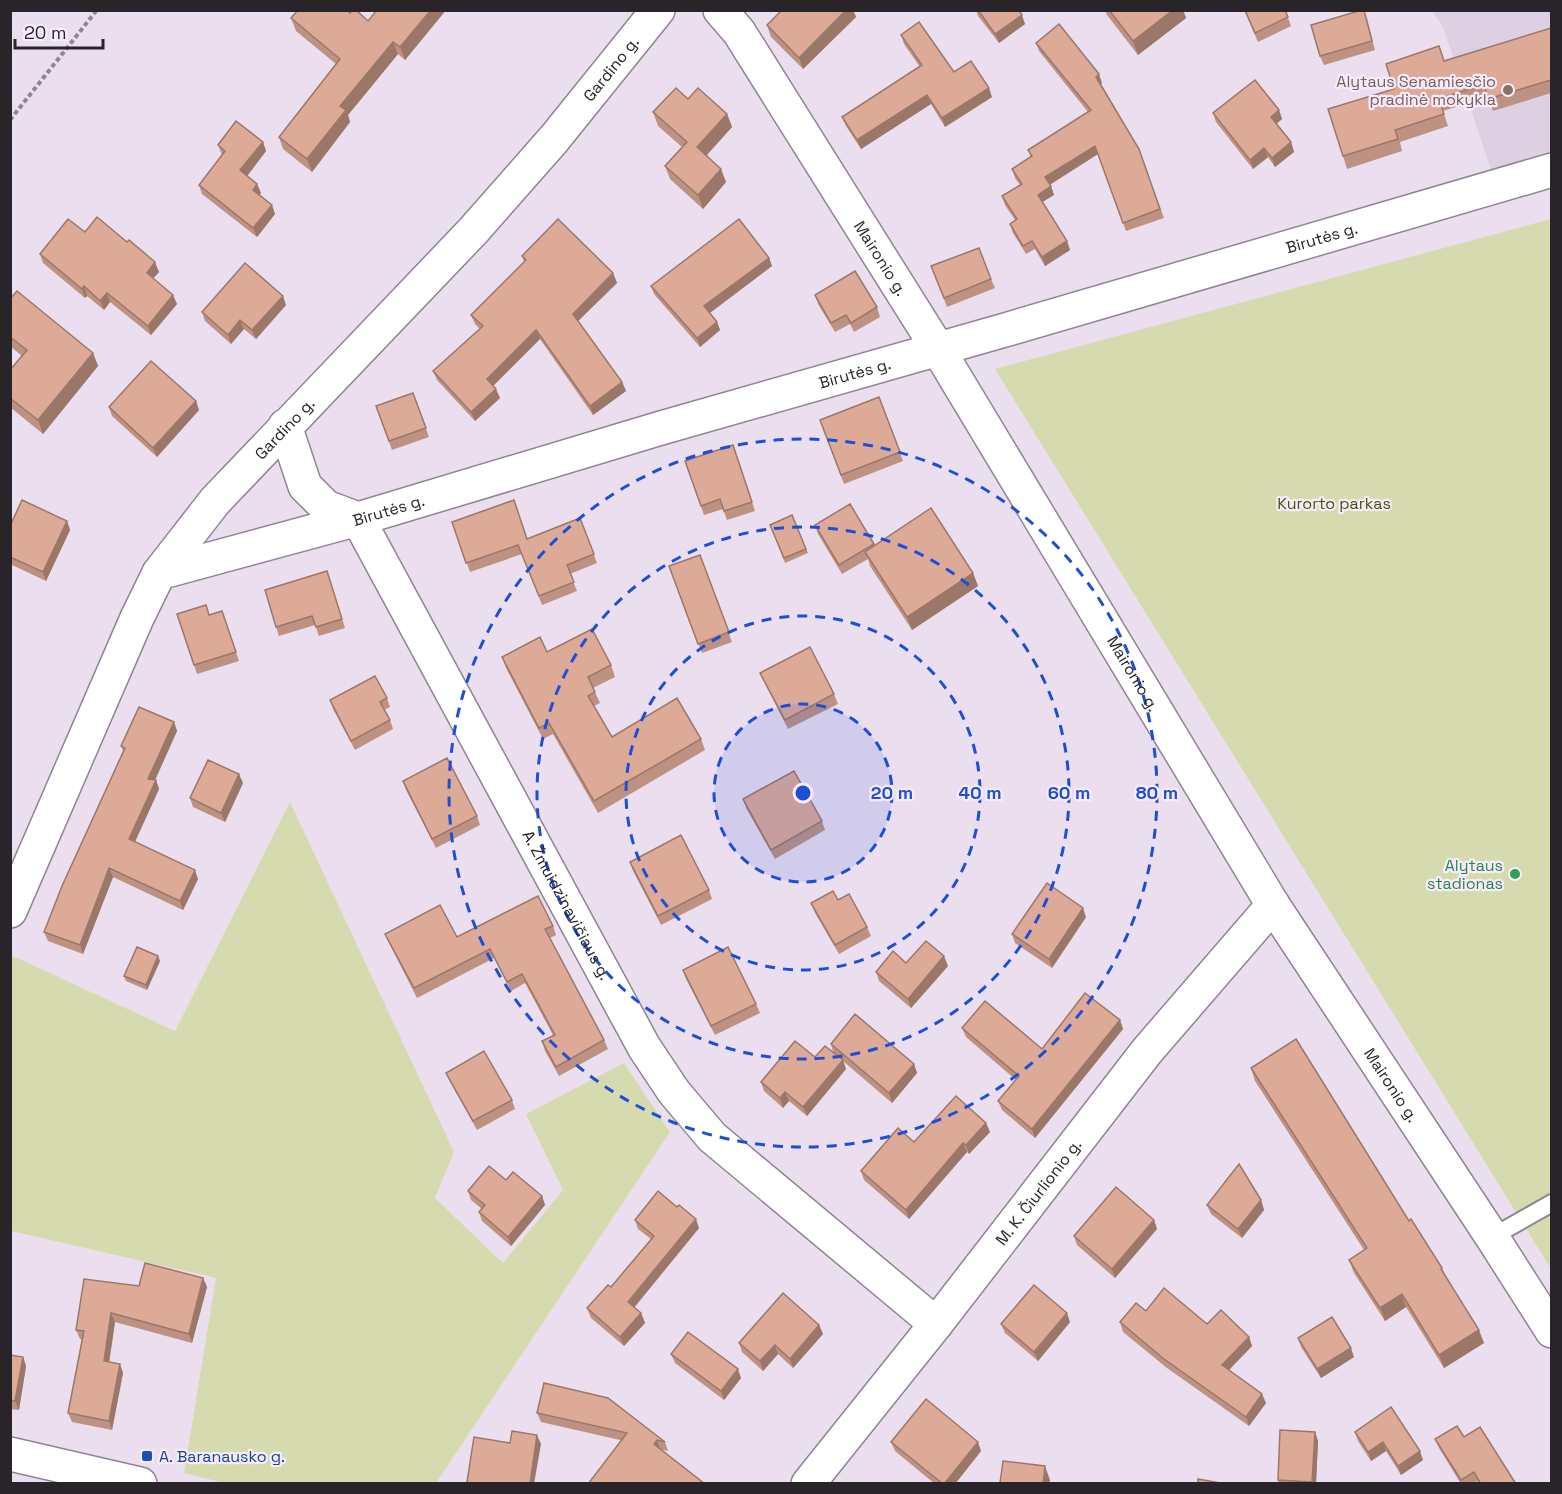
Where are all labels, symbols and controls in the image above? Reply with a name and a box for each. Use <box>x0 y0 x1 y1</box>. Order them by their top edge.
scale bar <box>15 12 104 50</box>
text: 20 m <box>24 21 67 44</box>
street label: Gardino g. <box>578 32 644 106</box>
place label: Alytaus Senamiesčio pradinė mokykla <box>1336 71 1496 110</box>
marker: Alytaus Senamiesčio pradinė mokykla <box>1501 83 1515 97</box>
street label: Maironio g. <box>849 217 912 300</box>
street label: Birutės g. <box>1283 217 1360 258</box>
street label: Birutės g. <box>816 353 893 394</box>
street label: Gardino g. <box>250 393 319 464</box>
street label: Birutės g. <box>350 490 427 531</box>
park label: Kurorto parkas <box>1277 493 1391 514</box>
street label: Maironio g. <box>1102 632 1164 715</box>
text: 20 m <box>871 781 913 804</box>
text: 40 m <box>958 781 1002 804</box>
text: 60 m <box>1048 781 1090 804</box>
text: 80 m <box>1136 781 1178 804</box>
centre of rings <box>793 783 813 803</box>
street label: A. Žmuidzinavičiaus g. <box>518 827 616 984</box>
place label: Alytaus stadionas <box>1427 855 1503 894</box>
marker: Alytaus stadionas <box>1508 867 1522 881</box>
street label: Maironio g. <box>1359 1044 1423 1126</box>
street label: M. K. Čiurlionio g. <box>991 1135 1086 1249</box>
place label: A. Baranausko g. <box>159 1446 285 1467</box>
marker: A. Baranausko g. <box>140 1449 154 1463</box>

